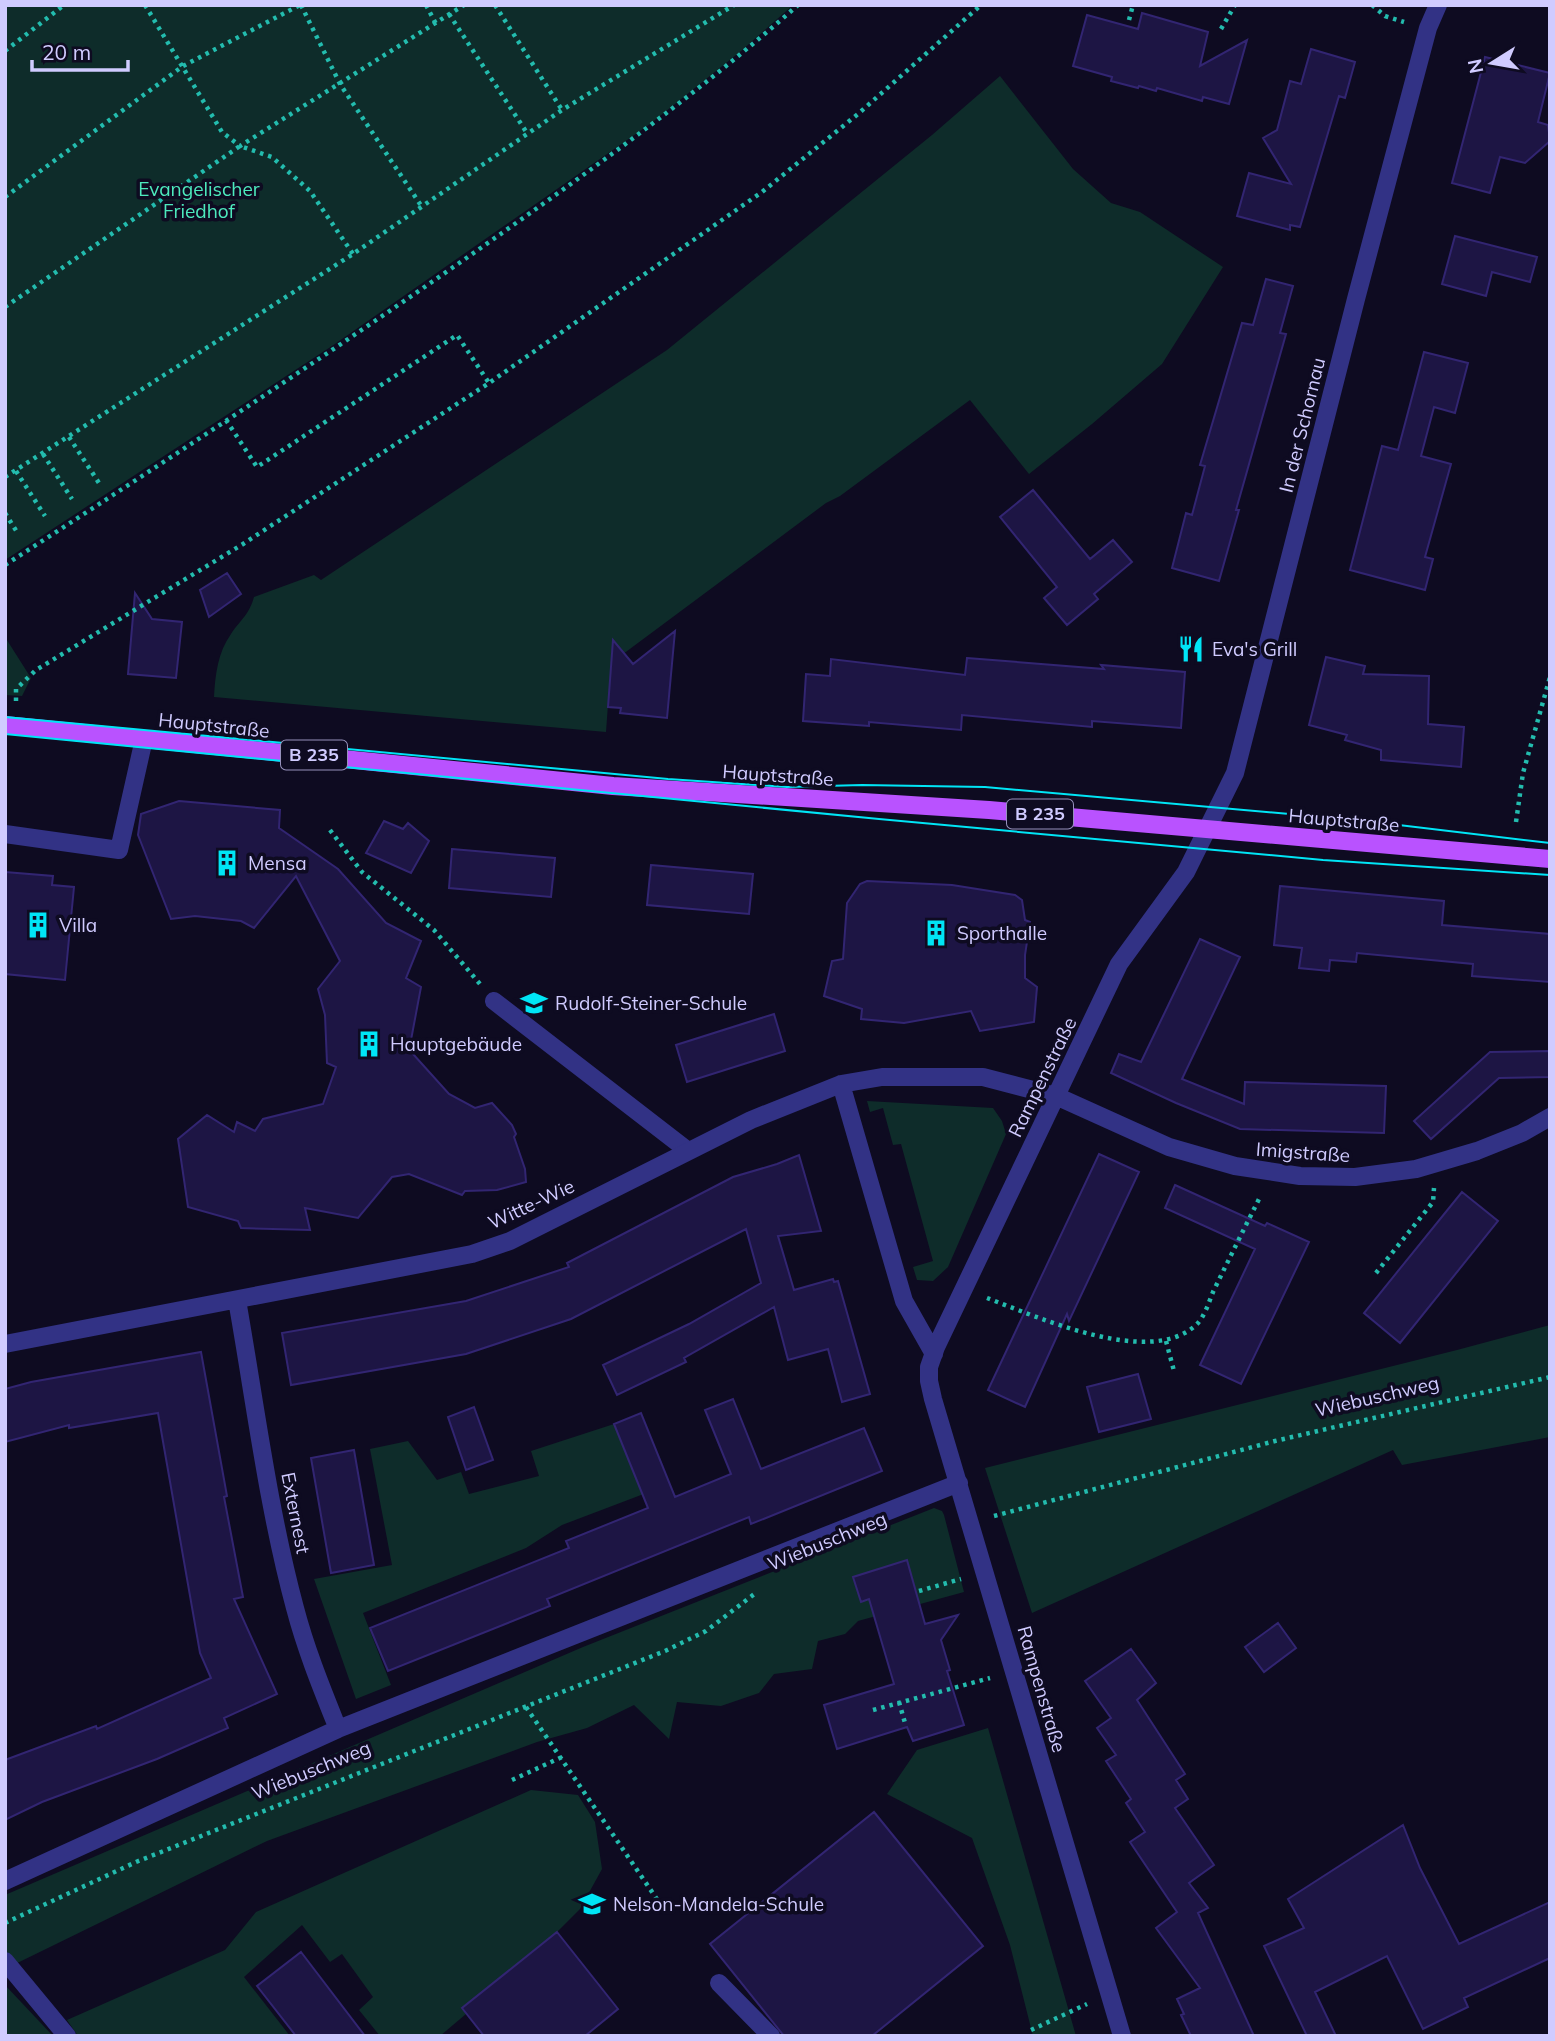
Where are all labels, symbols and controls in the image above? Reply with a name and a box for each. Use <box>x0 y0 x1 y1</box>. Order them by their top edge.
scale bar <box>32 28 128 72</box>
north arrow <box>1457 28 1527 98</box>
text: 20 m <box>42 39 91 65</box>
text: N <box>1462 57 1488 76</box>
park label: Evangelischer Friedhof <box>138 177 260 223</box>
street label: In der Schornau <box>1274 355 1330 495</box>
restaurant icon: Eva's Grill <box>1176 634 1206 664</box>
place label: Eva's Grill <box>1212 637 1297 661</box>
street label: Hauptstraße <box>157 707 271 743</box>
road number: B 235 <box>281 740 347 770</box>
street label: Hauptstraße <box>722 759 834 791</box>
road number: B 235 <box>1007 800 1073 828</box>
street label: Hauptstraße <box>1287 803 1401 837</box>
building icon: Mensa <box>212 848 242 878</box>
place label: Mensa <box>248 851 307 875</box>
building icon: Villa <box>23 910 53 940</box>
place label: Villa <box>59 913 97 937</box>
building icon: Sporthalle <box>921 918 951 948</box>
place label: Sporthalle <box>957 921 1047 945</box>
school or university icon: Rudolf-Steiner-Schule <box>519 988 549 1018</box>
place label: Rudolf-Steiner-Schule <box>555 991 747 1015</box>
street label: Rampenstraße <box>1003 1013 1081 1141</box>
building icon: Hauptgebäude <box>354 1029 384 1059</box>
place label: Hauptgebäude <box>390 1032 522 1056</box>
street label: Imigstraße <box>1255 1137 1351 1167</box>
street label: Witte-Wie <box>484 1174 578 1234</box>
street label: Wiebuschweg <box>1313 1370 1441 1422</box>
street label: Externest <box>276 1470 316 1556</box>
street label: Wiebuschweg <box>764 1506 890 1576</box>
street label: Rampenstraße <box>1012 1623 1072 1755</box>
street label: Wiebuschweg <box>248 1735 374 1805</box>
school or university icon: Nelson-Mandela-Schule <box>577 1889 607 1919</box>
place label: Nelson-Mandela-Schule <box>613 1892 824 1916</box>

